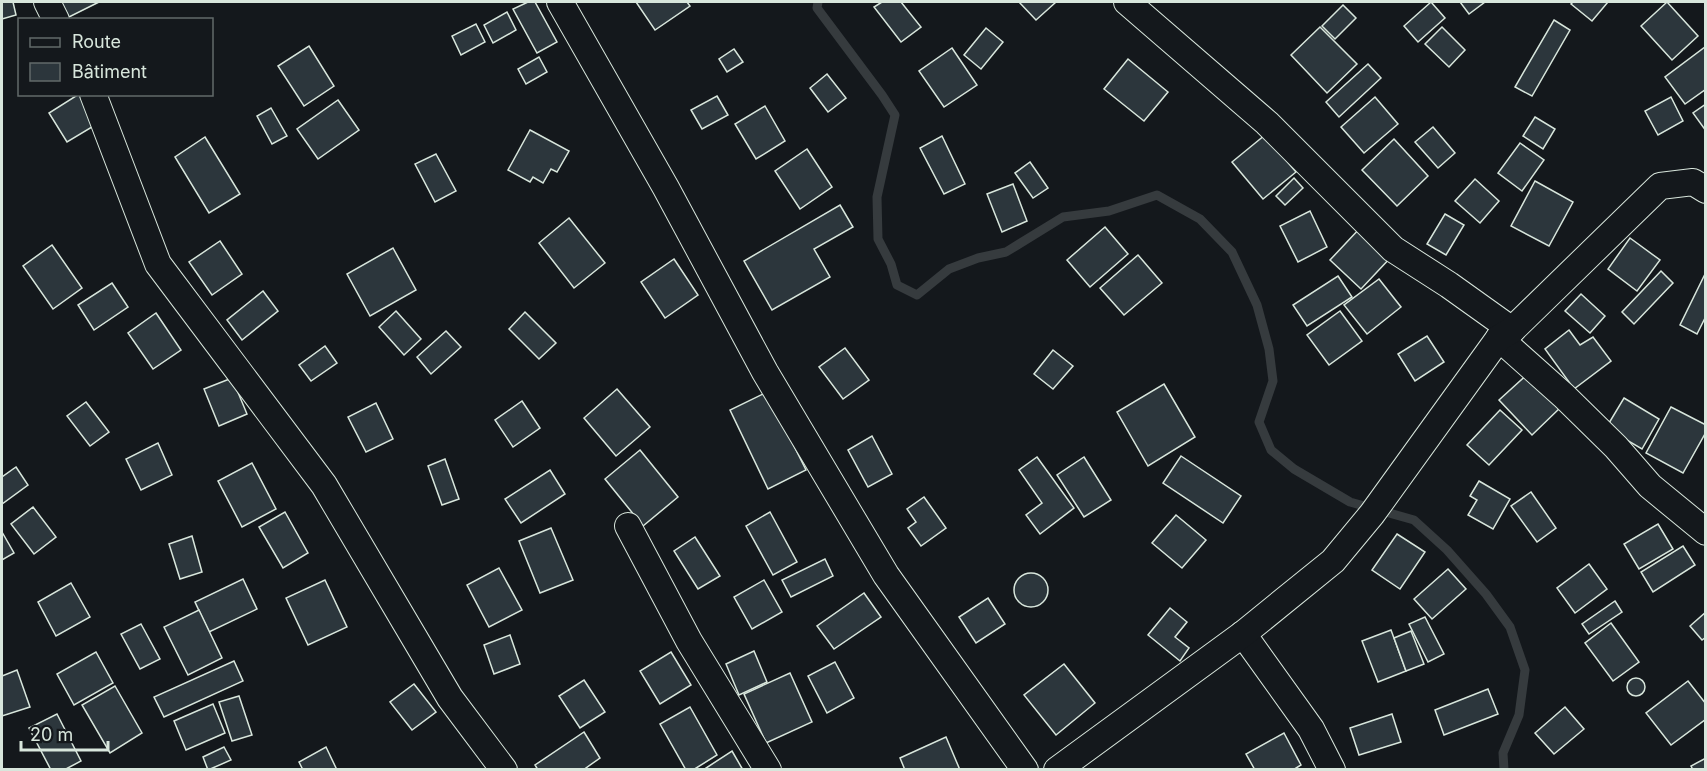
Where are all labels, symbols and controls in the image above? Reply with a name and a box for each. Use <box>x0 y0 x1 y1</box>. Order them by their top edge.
legend <box>18 18 213 96</box>
text: Route <box>72 31 121 52</box>
text: Bâtiment <box>72 61 147 82</box>
scale bar <box>21 714 108 752</box>
text: 20 m <box>30 724 73 745</box>

